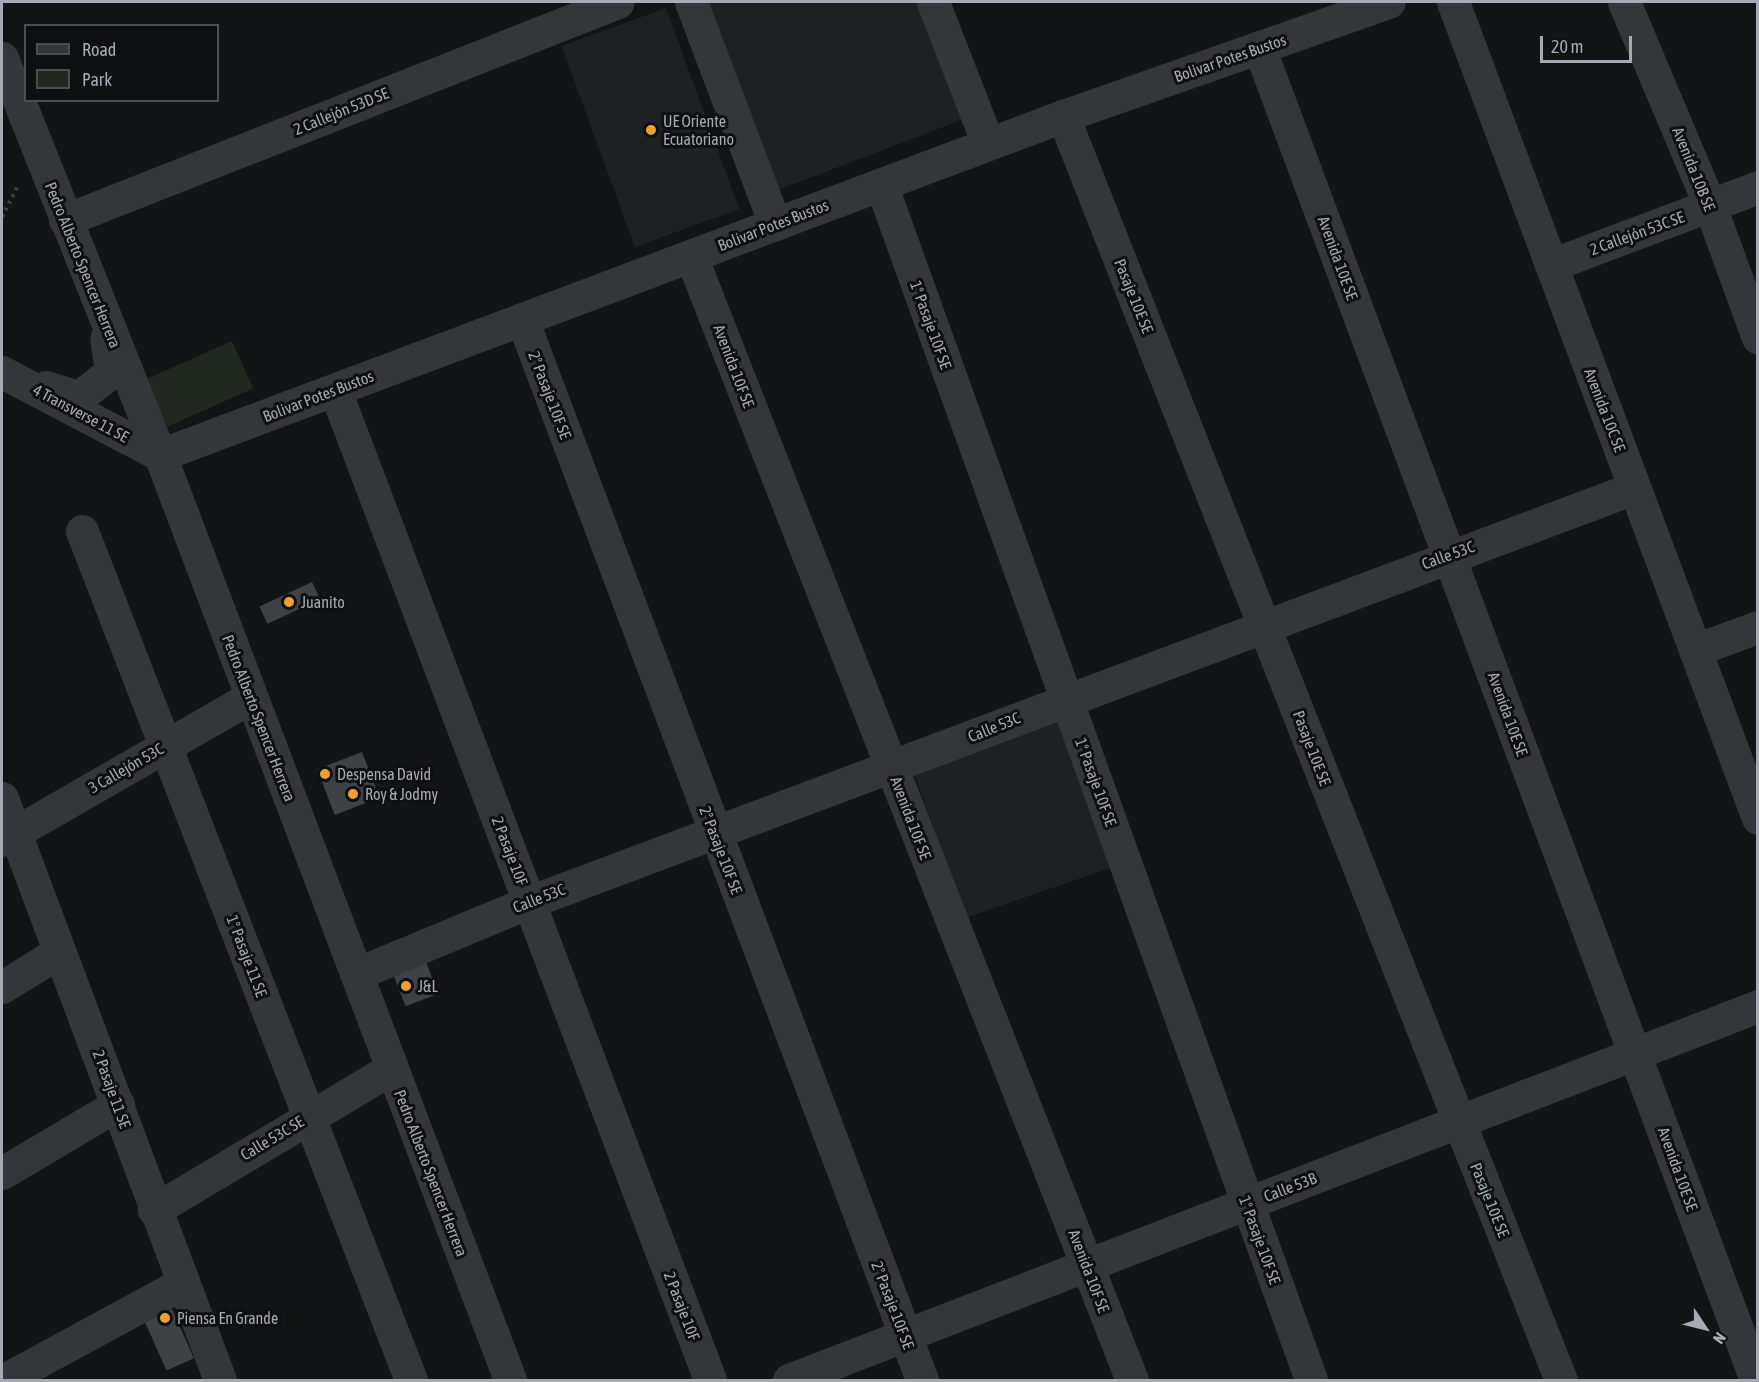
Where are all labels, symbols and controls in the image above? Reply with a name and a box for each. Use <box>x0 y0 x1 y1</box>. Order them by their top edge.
legend <box>24 24 219 102</box>
scale bar <box>1543 24 1634 62</box>
street label: Bolivar Potes Bustos <box>1171 30 1289 86</box>
text: 20 m <box>1551 36 1583 57</box>
text: Road <box>82 39 116 60</box>
text: Park <box>82 69 112 90</box>
street label: 2 Callejón 53D SE <box>291 83 391 139</box>
place label: UE Oriente Ecuatoriano <box>663 111 734 149</box>
marker: UE Oriente Ecuatoriano <box>644 123 658 137</box>
street label: Avenida 10B SE <box>1669 124 1719 214</box>
street label: Pedro Alberto Spencer Herrera <box>41 179 125 351</box>
street label: Bolivar Potes Bustos <box>715 195 831 255</box>
street label: 2 Callejón 53C SE <box>1587 207 1687 259</box>
street label: Avenida 10E SE <box>1314 213 1362 303</box>
street label: Pasaje 10E SE <box>1110 256 1158 336</box>
street label: 1° Pasaje 10F SE <box>906 278 956 372</box>
street label: Avenida 10F SE <box>709 322 759 410</box>
street label: 2° Pasaje 10F SE <box>524 348 576 442</box>
street label: Avenida 10C SE <box>1580 365 1630 455</box>
street label: Bolivar Potes Bustos <box>260 366 376 426</box>
street label: 4 Transverse 11 SE <box>30 380 132 446</box>
street label: Calle 53C <box>1419 537 1477 573</box>
place label: Juanito <box>301 592 345 612</box>
marker: Juanito <box>282 595 296 609</box>
street label: Pedro Alberto Spencer Herrera <box>218 632 300 804</box>
street label: Avenida 10E SE <box>1484 669 1532 759</box>
street label: Calle 53C <box>965 708 1023 746</box>
street label: Pasaje 10E SE <box>1289 708 1335 788</box>
street label: 1° Pasaje 10F SE <box>1071 735 1121 829</box>
street label: 3 Callejón 53C <box>85 739 167 797</box>
place label: Despensa David <box>337 764 431 784</box>
marker: Despensa David <box>318 767 332 781</box>
street label: Avenida 10F SE <box>886 774 936 862</box>
place label: Roy & Jodmy <box>365 784 438 804</box>
marker: Roy & Jodmy <box>346 787 360 801</box>
street label: 2° Pasaje 10F SE <box>695 803 747 897</box>
street label: 2 Pasaje 10F <box>488 814 532 888</box>
street label: Calle 53C <box>510 879 568 917</box>
street label: 1° Pasaje 11 SE <box>223 912 271 1000</box>
place label: J&L <box>418 976 438 996</box>
marker: J&L <box>399 979 413 993</box>
street label: 2 Pasaje 11 SE <box>89 1047 135 1131</box>
street label: Pedro Alberto Spencer Herrera <box>390 1087 472 1259</box>
street label: Calle 53C SE <box>237 1112 307 1164</box>
street label: Avenida 10E SE <box>1654 1124 1702 1214</box>
street label: Pasaje 10E SE <box>1466 1160 1514 1240</box>
street label: Calle 53B <box>1261 1168 1319 1206</box>
street label: 1° Pasaje 10F SE <box>1235 1193 1285 1287</box>
street label: Avenida 10F SE <box>1064 1227 1114 1315</box>
street label: 2° Pasaje 10F SE <box>867 1258 919 1352</box>
street label: 2 Pasaje 10F <box>660 1269 704 1343</box>
north arrow <box>1675 1298 1735 1358</box>
place label: Piensa En Grande <box>177 1308 278 1328</box>
marker: Piensa En Grande <box>158 1311 172 1325</box>
text: N <box>1710 1329 1730 1347</box>

